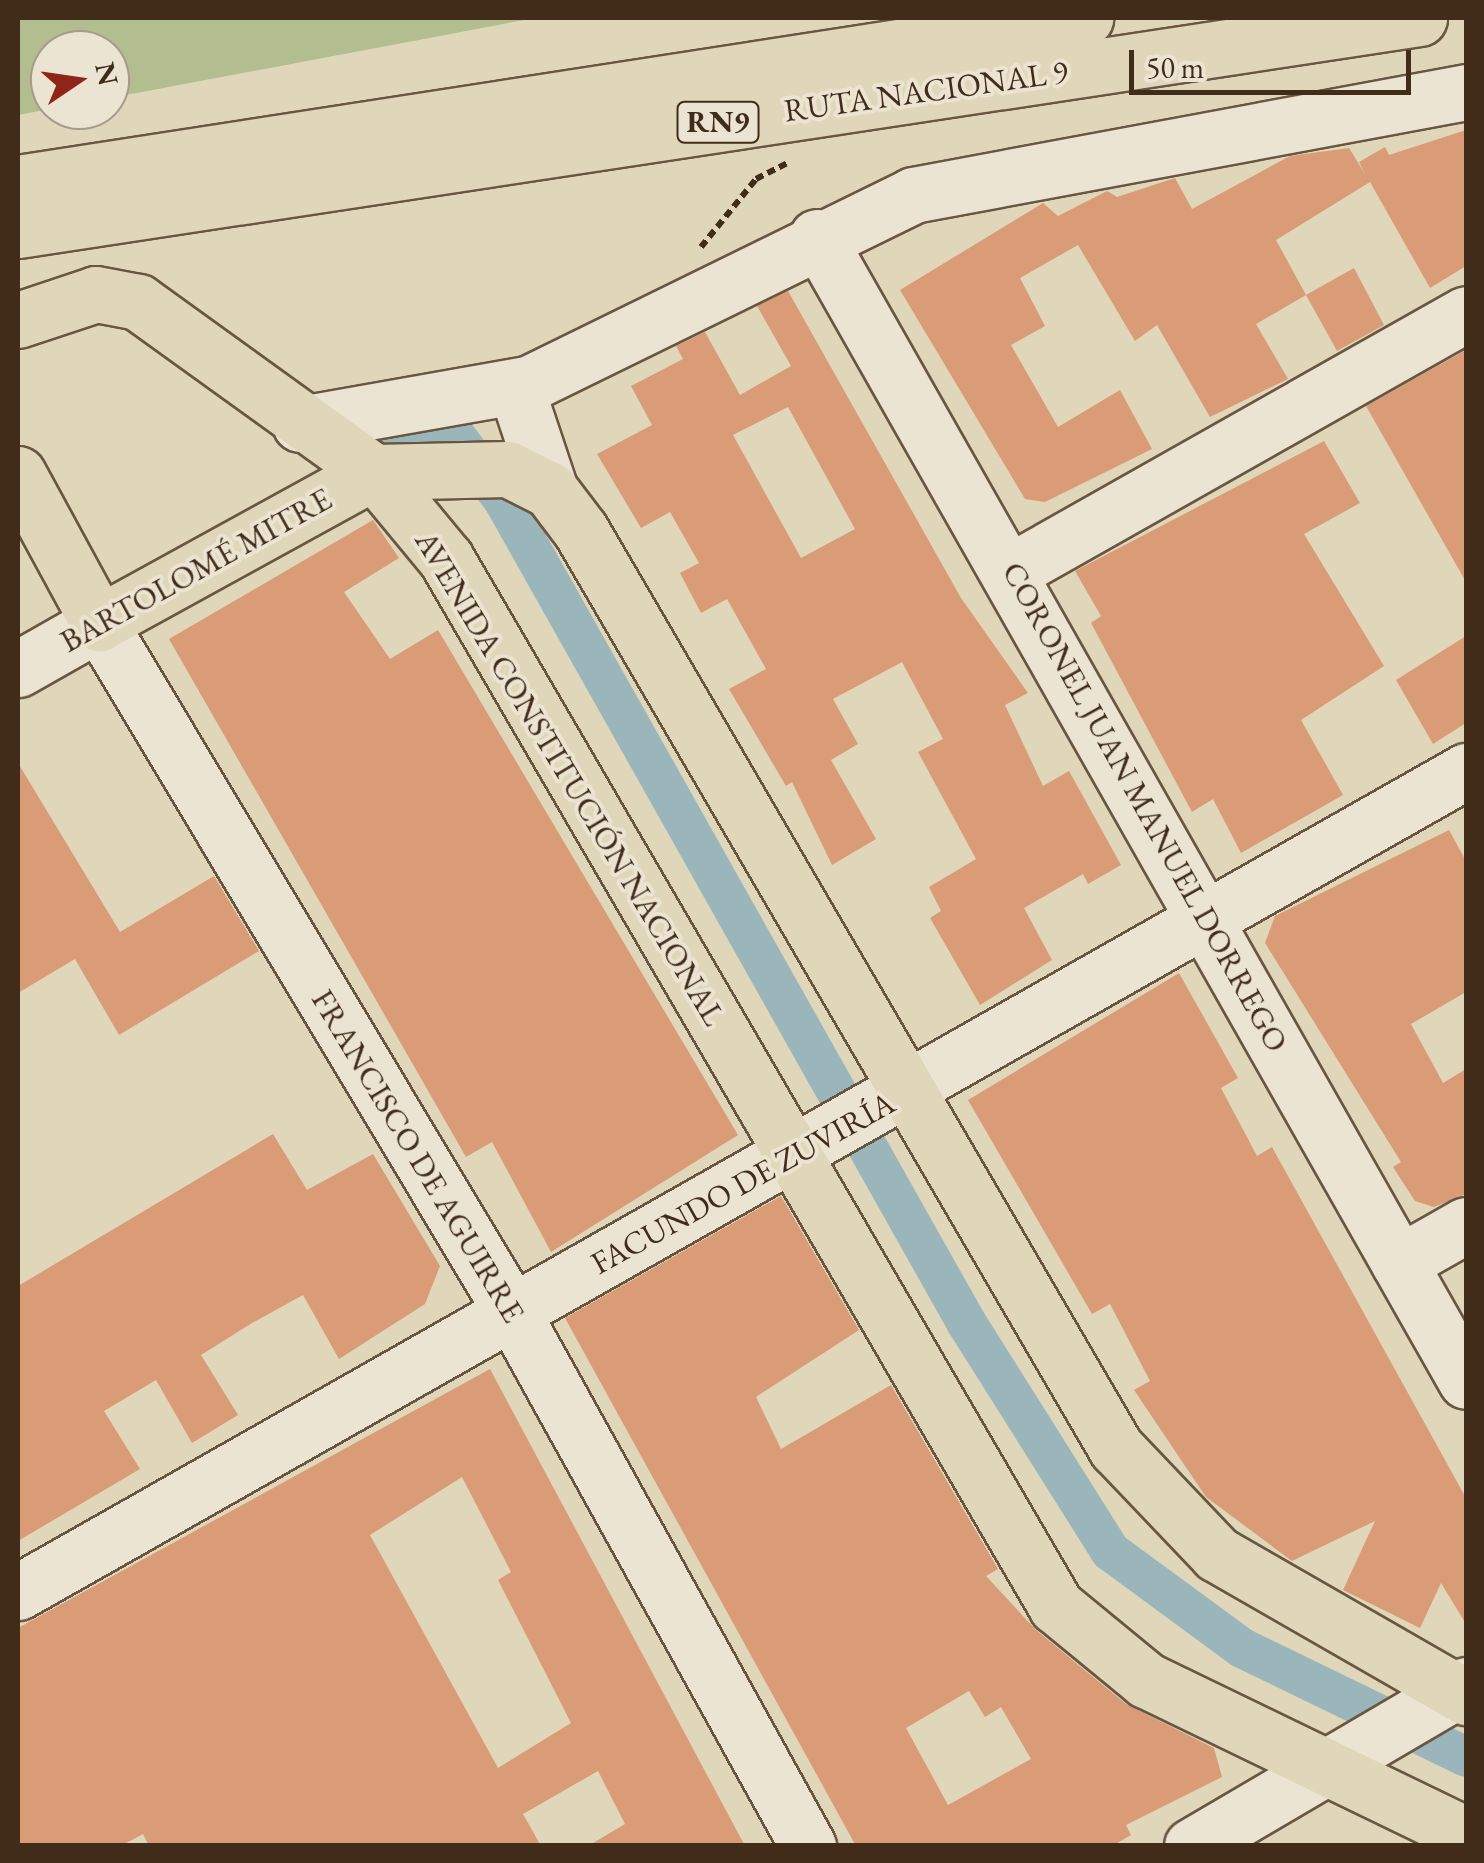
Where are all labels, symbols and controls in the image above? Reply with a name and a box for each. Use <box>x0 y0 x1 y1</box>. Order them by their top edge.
north arrow <box>30 30 130 130</box>
scale bar <box>1134 30 1416 92</box>
text: 50 m <box>1146 48 1204 87</box>
street label: RUTA NACIONAL 9 <box>782 52 1070 130</box>
text: N <box>87 59 127 89</box>
road number: RN9 <box>676 97 760 147</box>
street label: BARTOLOMÉ MITRE <box>54 479 338 661</box>
street label: AVENIDA CONSTITUCIÓN NACIONAL <box>407 524 733 1032</box>
street label: CORONEL JUAN MANUEL DORREGO <box>994 555 1296 1059</box>
street label: FRANCISCO DE AGUIRRE <box>303 983 533 1329</box>
street label: FACUNDO DE ZUVIRÍA <box>584 1083 902 1283</box>

